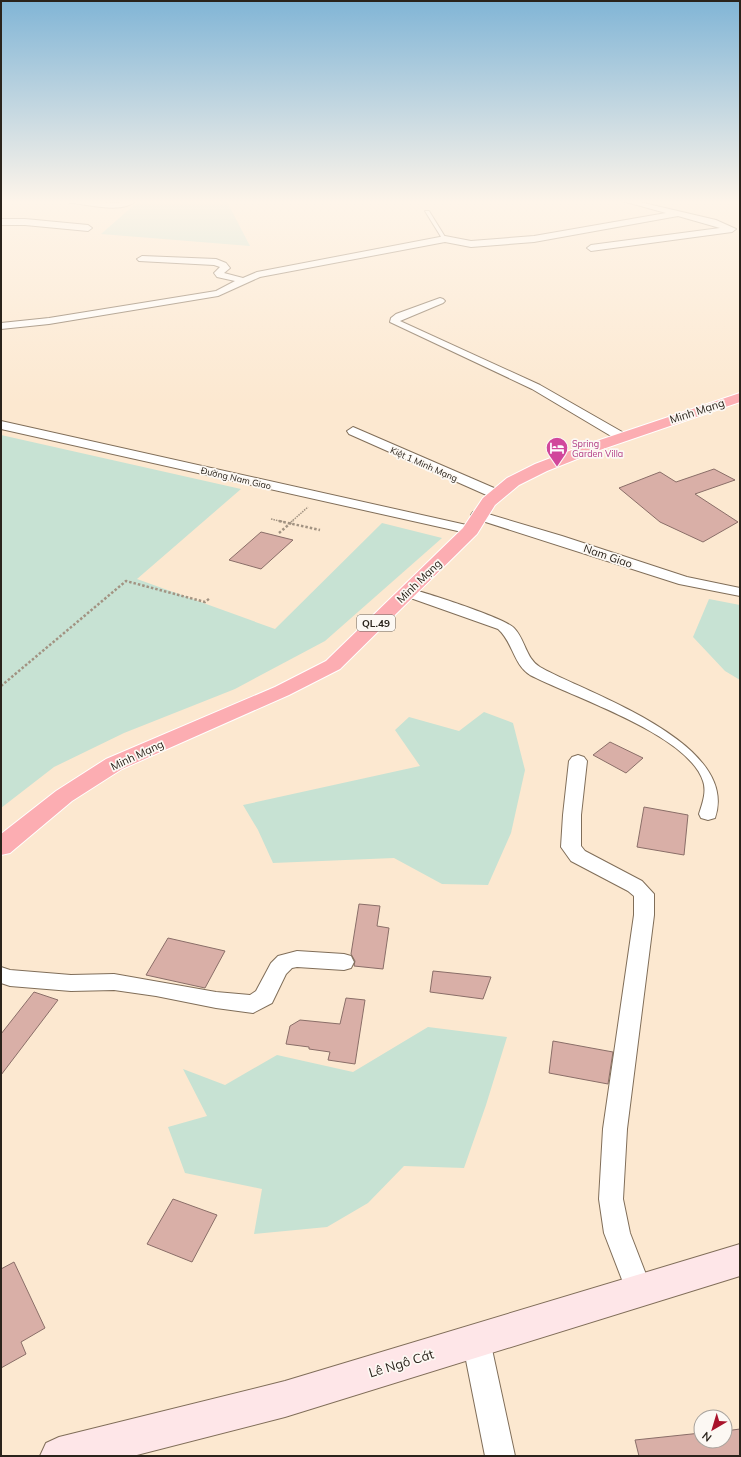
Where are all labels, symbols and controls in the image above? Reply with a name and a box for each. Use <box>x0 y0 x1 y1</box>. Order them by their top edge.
street label: Minh Mạng <box>668 396 726 426</box>
hotel icon: Spring Garden Villa <box>544 435 570 468</box>
place label: Spring Garden Villa <box>572 438 623 459</box>
street label: Kiệt 1 Minh Mạng <box>389 444 459 484</box>
street label: Đường Nam Giao <box>200 465 272 491</box>
street label: Nam Giao <box>582 541 634 571</box>
street label: Minh Mạng <box>394 556 444 606</box>
road number: QL.49 <box>357 615 395 631</box>
street label: Minh Mạng <box>108 737 166 773</box>
street label: Lê Ngô Cát <box>367 1345 436 1380</box>
north arrow <box>693 1409 733 1449</box>
text: N <box>699 1429 714 1445</box>

